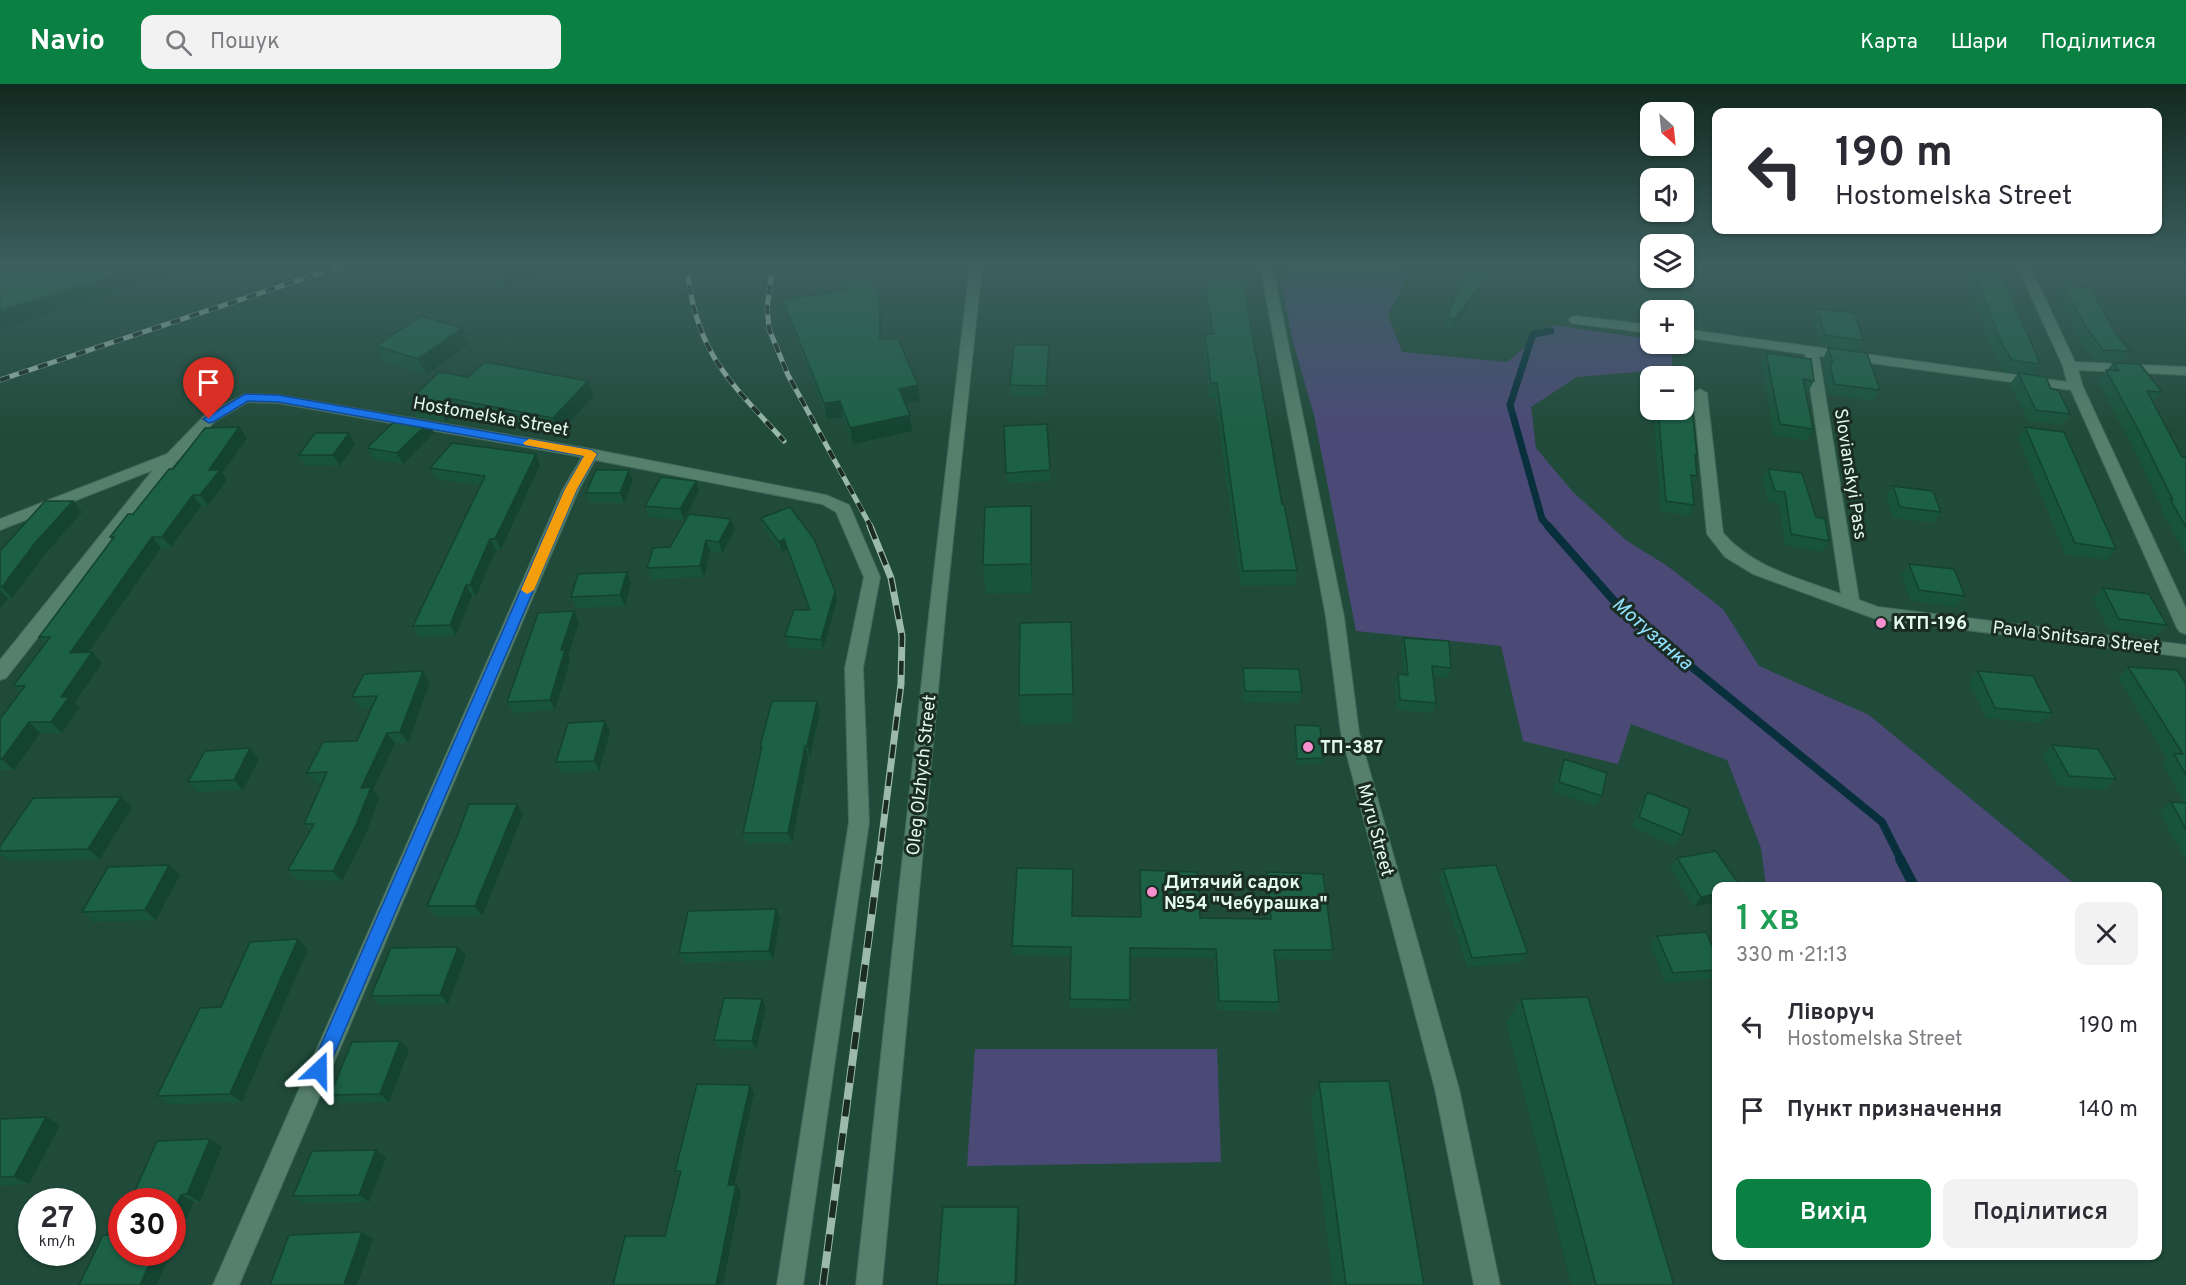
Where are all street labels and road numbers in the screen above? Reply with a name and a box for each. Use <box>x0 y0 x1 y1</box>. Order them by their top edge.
street label: Hostomelska Street <box>411 392 571 443</box>
street label: Slovianskyi Pass <box>1828 407 1871 541</box>
street label: Pavla Snitsara Street <box>1991 617 2161 660</box>
street label: Oleg Olzhych Street <box>903 694 942 857</box>
street label: Myru Street <box>1351 782 1398 879</box>

